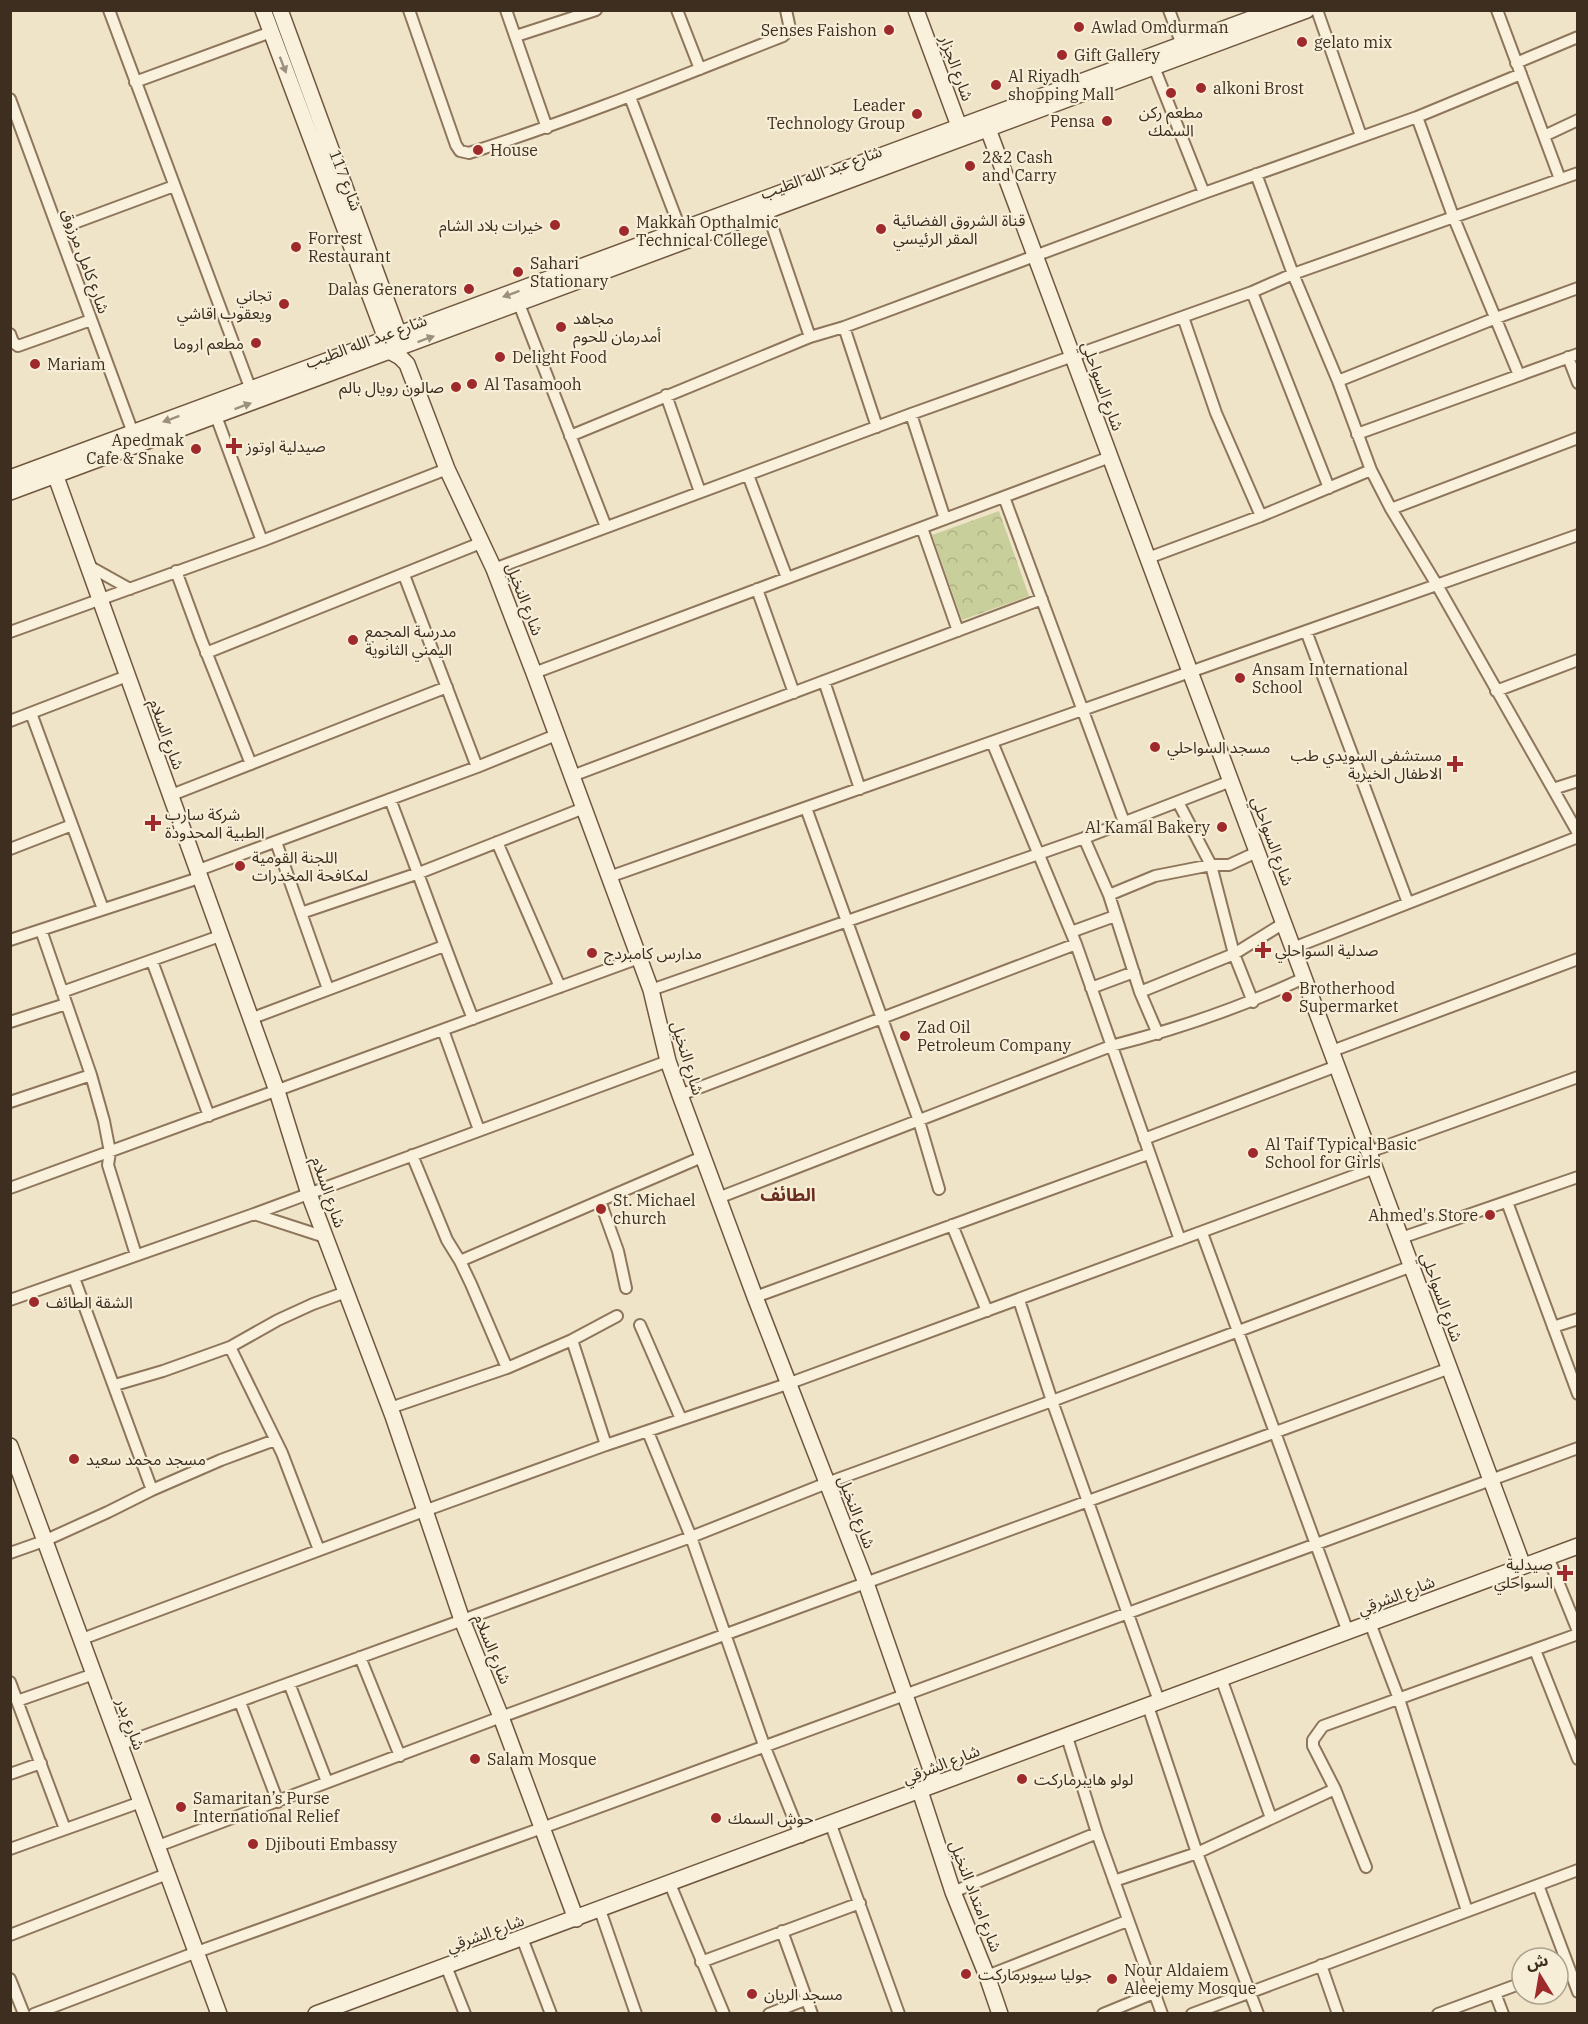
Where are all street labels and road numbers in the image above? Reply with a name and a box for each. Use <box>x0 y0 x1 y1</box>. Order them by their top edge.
street label: شارع الجزار <box>933 31 978 105</box>
street label: شارع عبد الله الطيب <box>758 141 885 206</box>
street label: شارع 117 <box>322 147 367 214</box>
street label: شارع كامل مرزوق <box>55 206 114 317</box>
street label: شارع عبد الله الطيب <box>303 310 430 375</box>
street label: شارع السواحلي <box>1075 338 1128 435</box>
street label: شارع النخيل <box>499 560 548 639</box>
street label: شارع السلام <box>142 696 189 773</box>
street label: شارع السواحلي <box>1245 793 1298 890</box>
street label: شارع النخيل <box>664 1019 709 1098</box>
street label: شارع السلام <box>305 1154 350 1231</box>
street label: شارع السواحلي <box>1414 1249 1467 1346</box>
street label: شارع النخيل <box>831 1473 880 1552</box>
street label: شارع الشرقي <box>1354 1571 1439 1622</box>
street label: شارع السلام <box>467 1611 516 1688</box>
street label: شارع بدر <box>109 1694 150 1754</box>
street label: شارع الشرقي <box>899 1740 984 1791</box>
street label: شارع امتداد النخيل <box>943 1837 1006 1956</box>
street label: شارع الشرقي <box>443 1910 528 1959</box>

